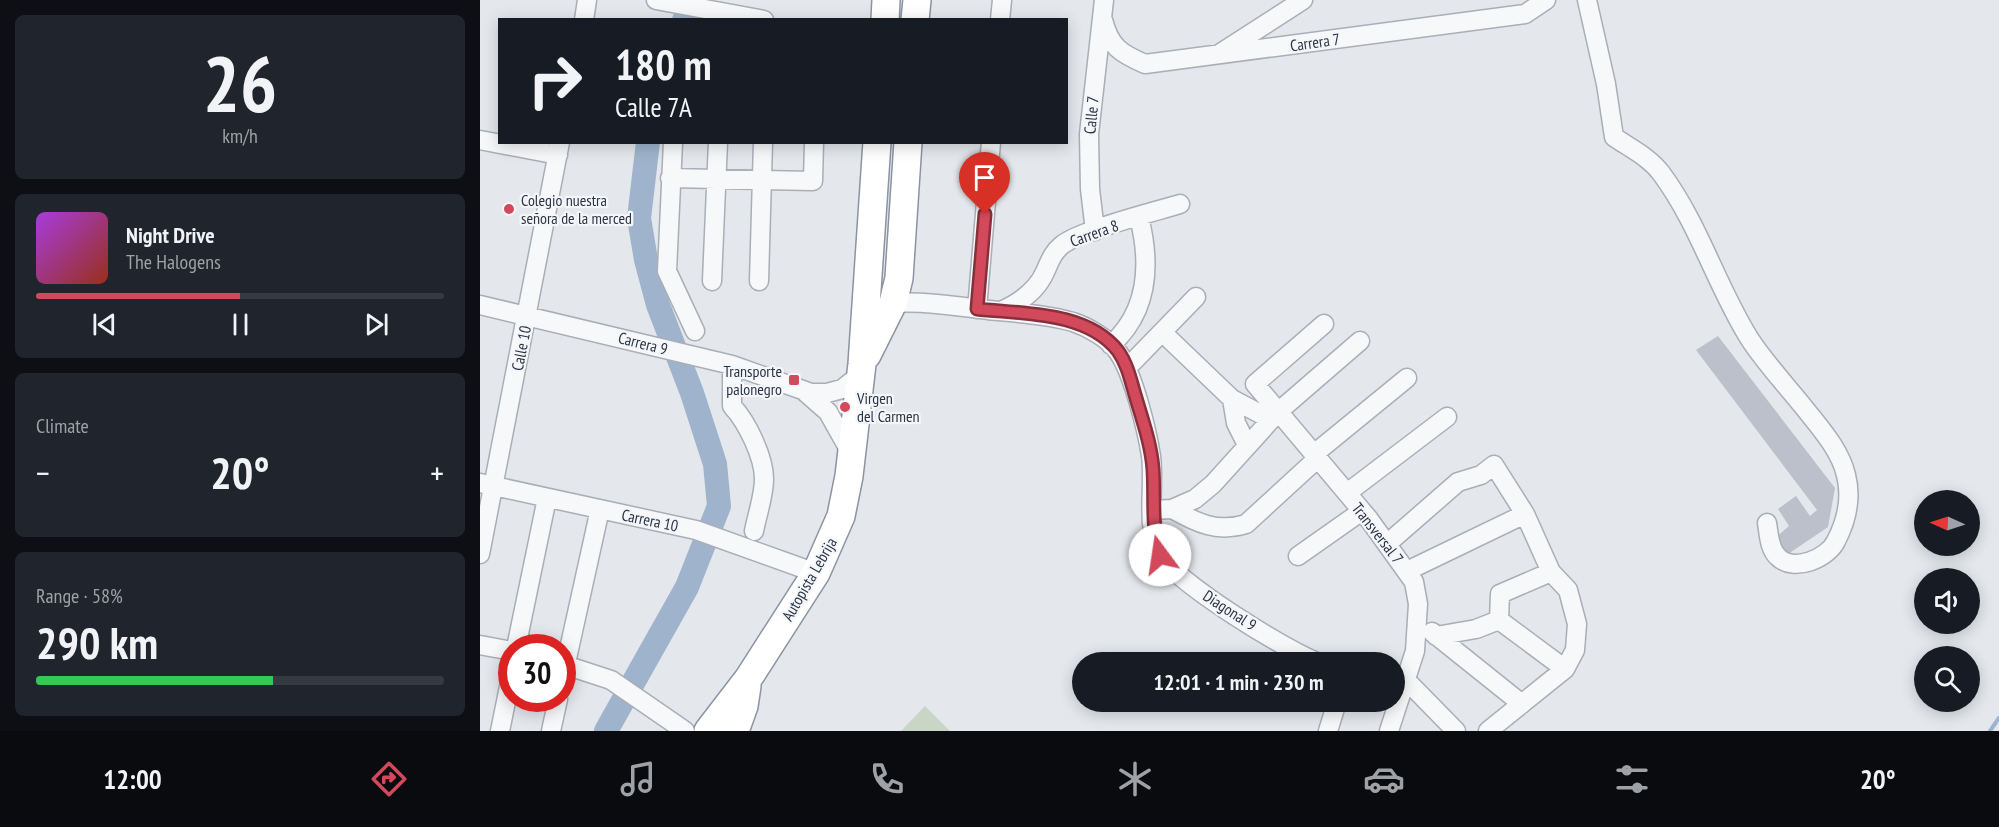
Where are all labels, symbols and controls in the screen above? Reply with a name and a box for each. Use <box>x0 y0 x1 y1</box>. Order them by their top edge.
street label: Carrera 7 <box>1289 29 1341 55</box>
text: 26 <box>203 33 277 134</box>
text: 180 m <box>615 37 712 92</box>
icon: right <box>516 42 594 120</box>
text: Calle 7A <box>615 90 692 124</box>
street label: Calle 7 <box>1079 95 1103 135</box>
text: km/h <box>222 123 258 149</box>
pin <box>959 152 1010 214</box>
icon: arrive <box>968 161 1001 194</box>
place label: Colegio nuestra señora de la merced <box>521 190 632 228</box>
marker: Colegio nuestra señora de la merced <box>502 202 516 216</box>
street label: Carrera 8 <box>1067 215 1121 251</box>
text: Night Drive <box>126 221 215 249</box>
text: The Halogens <box>126 249 221 275</box>
icon: previous <box>88 308 121 341</box>
icon: pause <box>224 308 257 341</box>
icon: next <box>360 308 393 341</box>
street label: Calle 10 <box>507 324 535 372</box>
street label: Carrera 9 <box>616 327 670 359</box>
place label: Transporte palonegro <box>723 361 782 399</box>
marker: Transporte palonegro <box>787 373 801 387</box>
place label: Virgen del Carmen <box>856 388 920 426</box>
marker: Virgen del Carmen <box>838 400 852 414</box>
text: Climate <box>36 413 89 439</box>
text: 20° <box>210 443 270 501</box>
text: − <box>36 451 50 494</box>
text: + <box>430 451 444 494</box>
north arrow <box>1914 490 1980 556</box>
map controls <box>1914 490 1980 712</box>
street label: Transversal 7 <box>1348 498 1408 568</box>
street label: Carrera 10 <box>620 504 680 536</box>
position arrow <box>1128 523 1192 587</box>
street label: Autopista Lebrija <box>777 534 841 624</box>
button: sound <box>1914 568 1980 634</box>
text: Range · 58% <box>36 583 123 609</box>
street label: Diagonal 9 <box>1199 585 1261 635</box>
text: 290 km <box>36 613 158 671</box>
speed limit sign: 30 <box>498 634 576 712</box>
button: search <box>1914 646 1980 712</box>
text: 12:01 · 1 min · 230 m <box>1153 668 1324 696</box>
icon: directions <box>368 758 410 800</box>
icon: music <box>617 758 659 800</box>
icon: phone <box>866 758 908 800</box>
icon: climate <box>1114 758 1156 800</box>
icon: car <box>1363 758 1405 800</box>
icon: filters <box>1611 758 1653 800</box>
text: 12:00 <box>103 762 162 796</box>
text: 20° <box>1860 762 1896 796</box>

